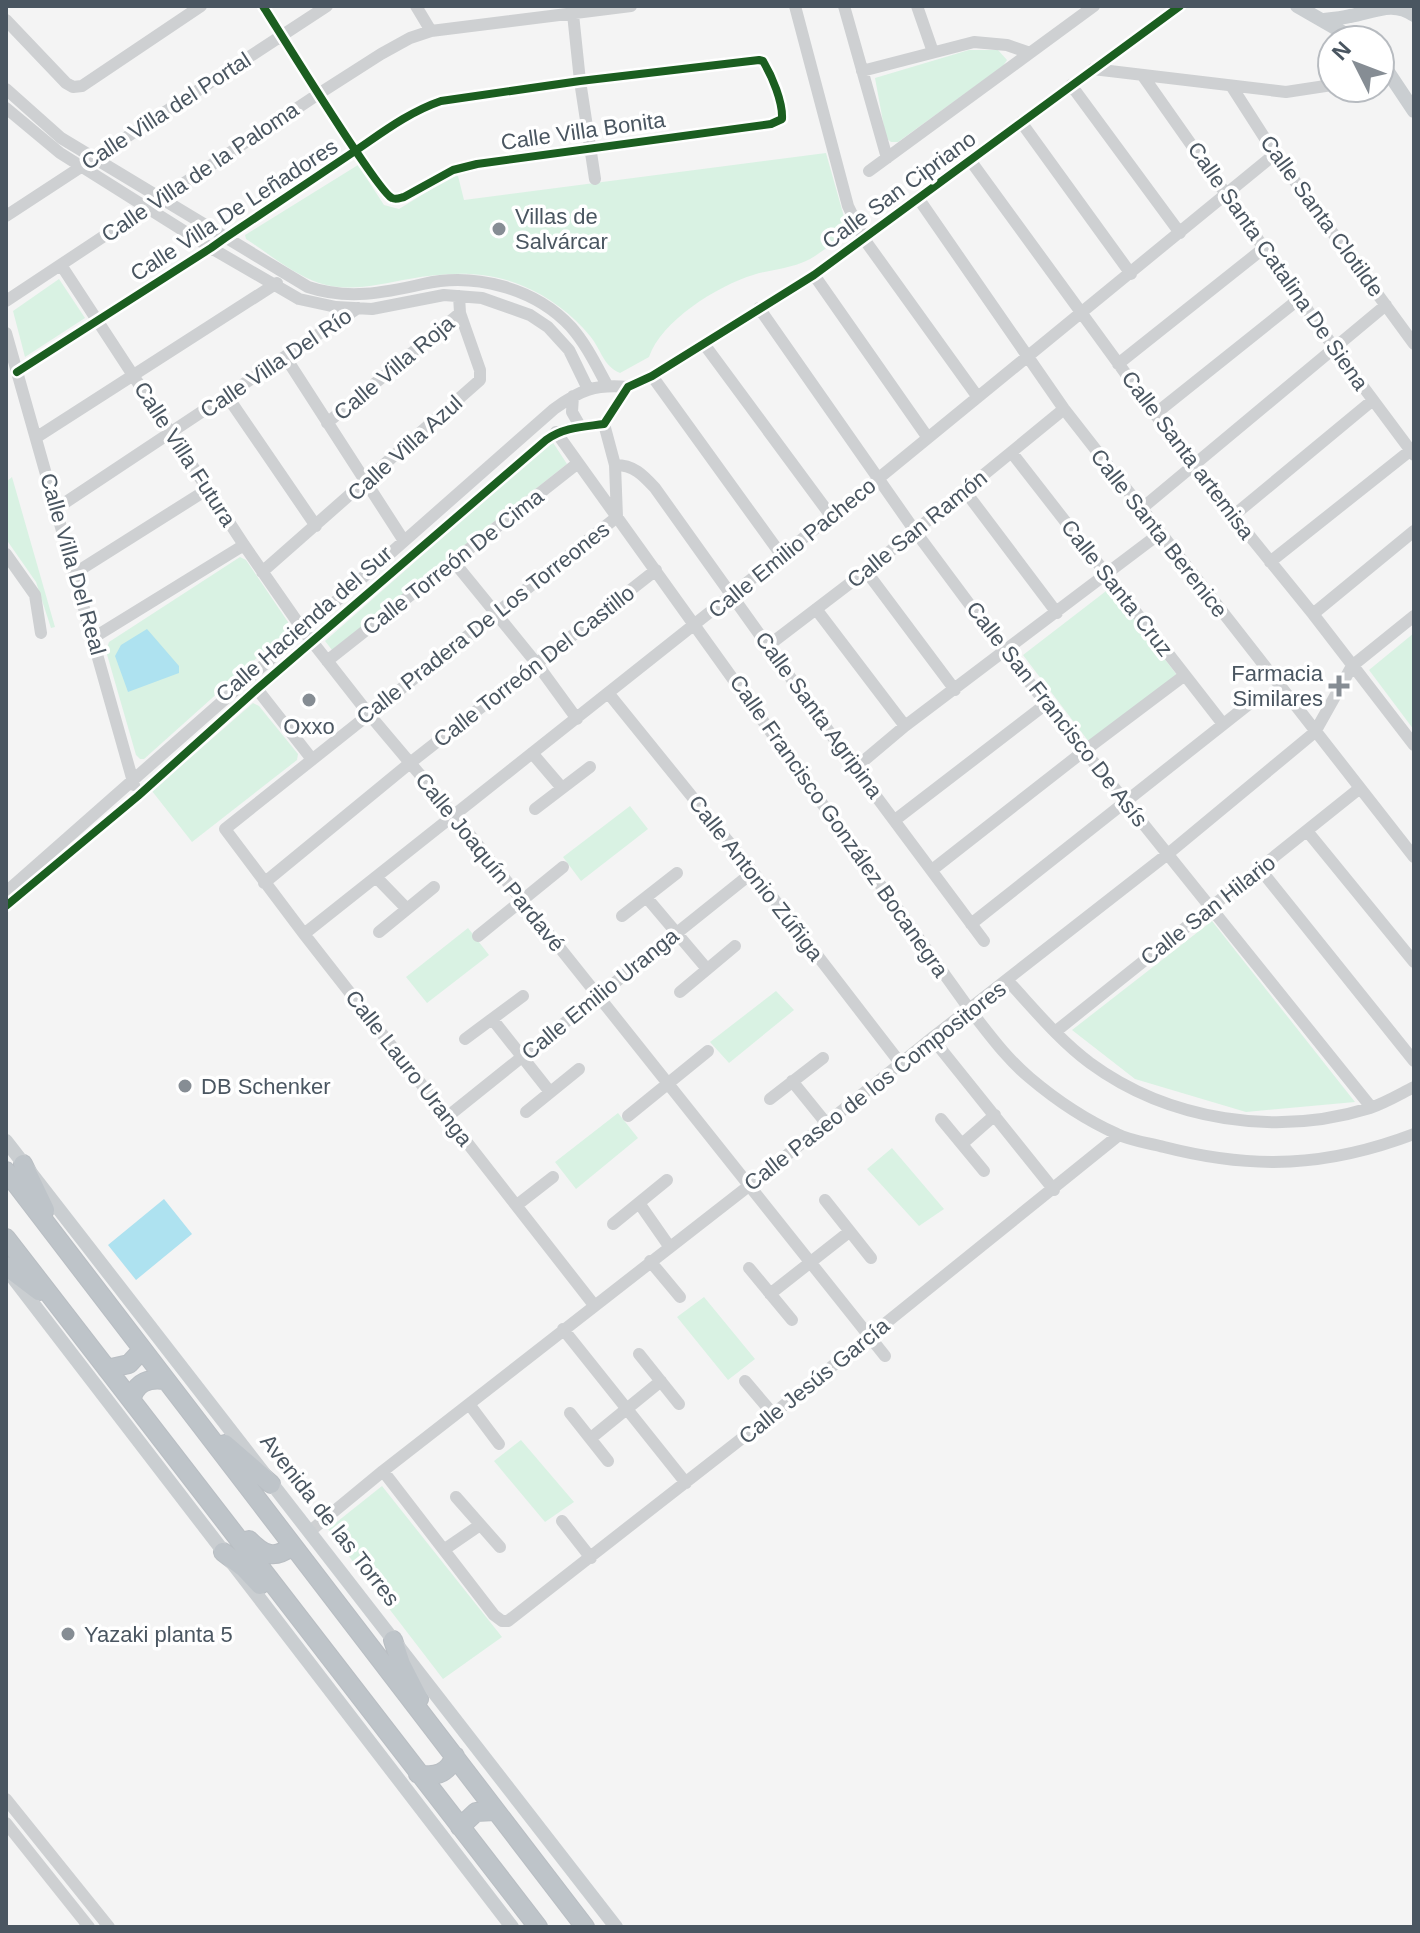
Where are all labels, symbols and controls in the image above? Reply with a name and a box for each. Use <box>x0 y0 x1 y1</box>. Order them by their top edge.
north arrow <box>1316 24 1396 104</box>
text: N <box>1327 37 1356 65</box>
street label: Calle Villa del Portal <box>77 47 255 175</box>
street label: Calle Villa de la Paloma <box>97 96 304 247</box>
street label: Calle Villa Bonita <box>499 107 668 155</box>
street label: Calle San Cipriano <box>817 126 981 254</box>
street label: Calle Santa Clotilde <box>1255 130 1389 302</box>
street label: Calle Villa De Leñadores <box>126 134 342 286</box>
street label: Calle Santa Catalina De Siena <box>1183 137 1374 396</box>
place label: Villas de Salvárcar <box>515 204 608 254</box>
marker: Villas de Salvárcar <box>490 220 508 238</box>
street label: Calle Villa Del Río <box>196 303 356 423</box>
street label: Calle Villa Roja <box>329 310 460 425</box>
street label: Calle Santa artemisa <box>1117 366 1260 545</box>
street label: Calle Villa Futura <box>129 377 241 532</box>
street label: Calle Villa Azul <box>343 390 467 506</box>
street label: Calle Santa Berenice <box>1086 444 1232 622</box>
street label: Calle San Ramón <box>842 465 992 593</box>
street label: Calle Villa Del Real <box>35 470 111 658</box>
street label: Calle Emilio Pacheco <box>703 473 881 623</box>
street label: Calle Torreón De Cima <box>358 483 549 640</box>
street label: Calle Santa Cruz <box>1056 515 1178 661</box>
street label: Calle Pradera De Los Torreones <box>352 517 614 729</box>
street label: Calle Hacienda del Sur <box>211 541 397 707</box>
street label: Calle Torreón Del Castillo <box>429 580 639 752</box>
street label: Calle San Francisco De Asís <box>961 596 1153 832</box>
street label: Calle Santa Agripina <box>750 627 888 804</box>
place label: Farmacia Similares <box>1231 661 1324 711</box>
street label: Calle Francisco González Bocanegra <box>725 670 954 983</box>
marker: Farmacia Similares <box>1330 677 1348 695</box>
marker: Oxxo <box>300 691 318 709</box>
place label: Oxxo <box>283 714 335 739</box>
street label: Calle Joaquín Pardavé <box>410 768 570 956</box>
street label: Calle Antonio Zúñiga <box>684 790 829 966</box>
street label: Calle San Hilario <box>1136 850 1280 970</box>
street label: Calle Emilio Uranga <box>517 923 684 1065</box>
street label: Calle Paseo de los Compositores <box>739 976 1011 1196</box>
street label: Calle Lauro Uranga <box>340 985 478 1151</box>
place label: DB Schenker <box>201 1074 331 1099</box>
marker: DB Schenker <box>176 1077 194 1095</box>
street label: Calle Jesús García <box>734 1312 895 1449</box>
street label: Avenida de las Torres <box>255 1429 405 1611</box>
place label: Yazaki planta 5 <box>84 1622 233 1647</box>
marker: Yazaki planta 5 <box>59 1625 77 1643</box>

